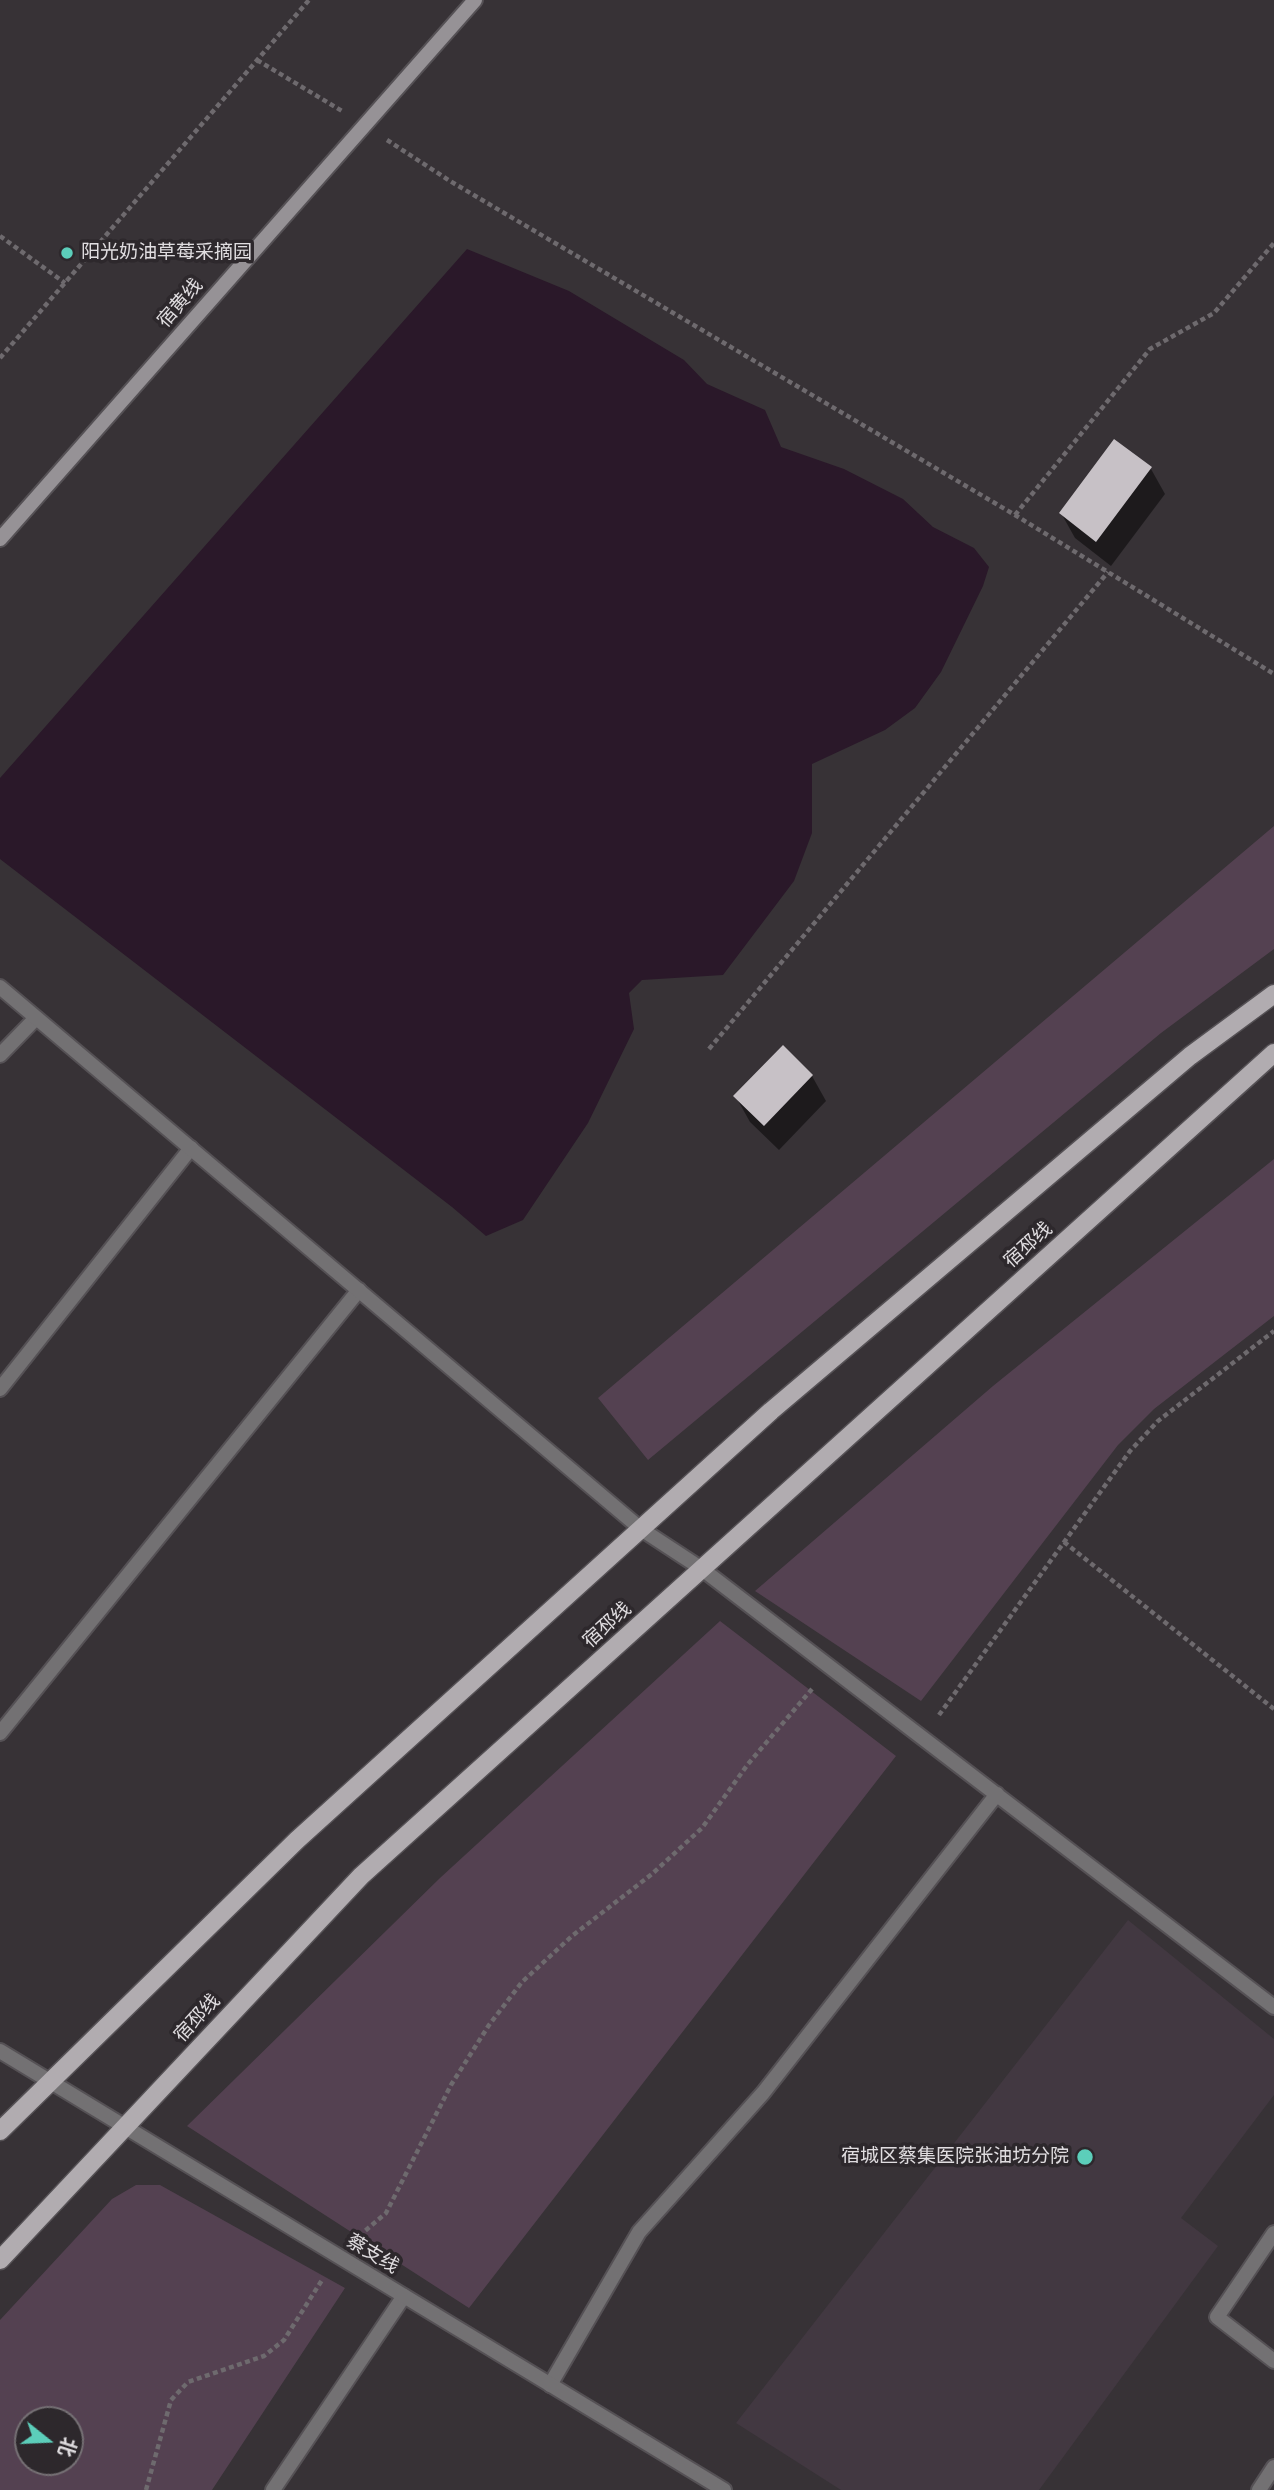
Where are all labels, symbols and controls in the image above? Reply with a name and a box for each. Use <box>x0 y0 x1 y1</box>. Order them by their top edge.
place label: 阳光奶油草莓采摘园 <box>81 242 252 264</box>
marker: 阳光奶油草莓采摘园 <box>59 245 75 261</box>
street label: 宿黄线 <box>154 275 208 333</box>
street label: 宿邳线 <box>1000 1218 1058 1274</box>
street label: 宿邳线 <box>579 1598 637 1654</box>
street label: 宿邳线 <box>170 1990 226 2048</box>
place label: 宿城区蔡集医院张油坊分院 <box>841 2146 1069 2168</box>
marker: 宿城区蔡集医院张油坊分院 <box>1075 2147 1095 2167</box>
street label: 蔡支线 <box>342 2231 402 2279</box>
north arrow <box>14 2406 84 2476</box>
text: 北 <box>52 2434 83 2460</box>

